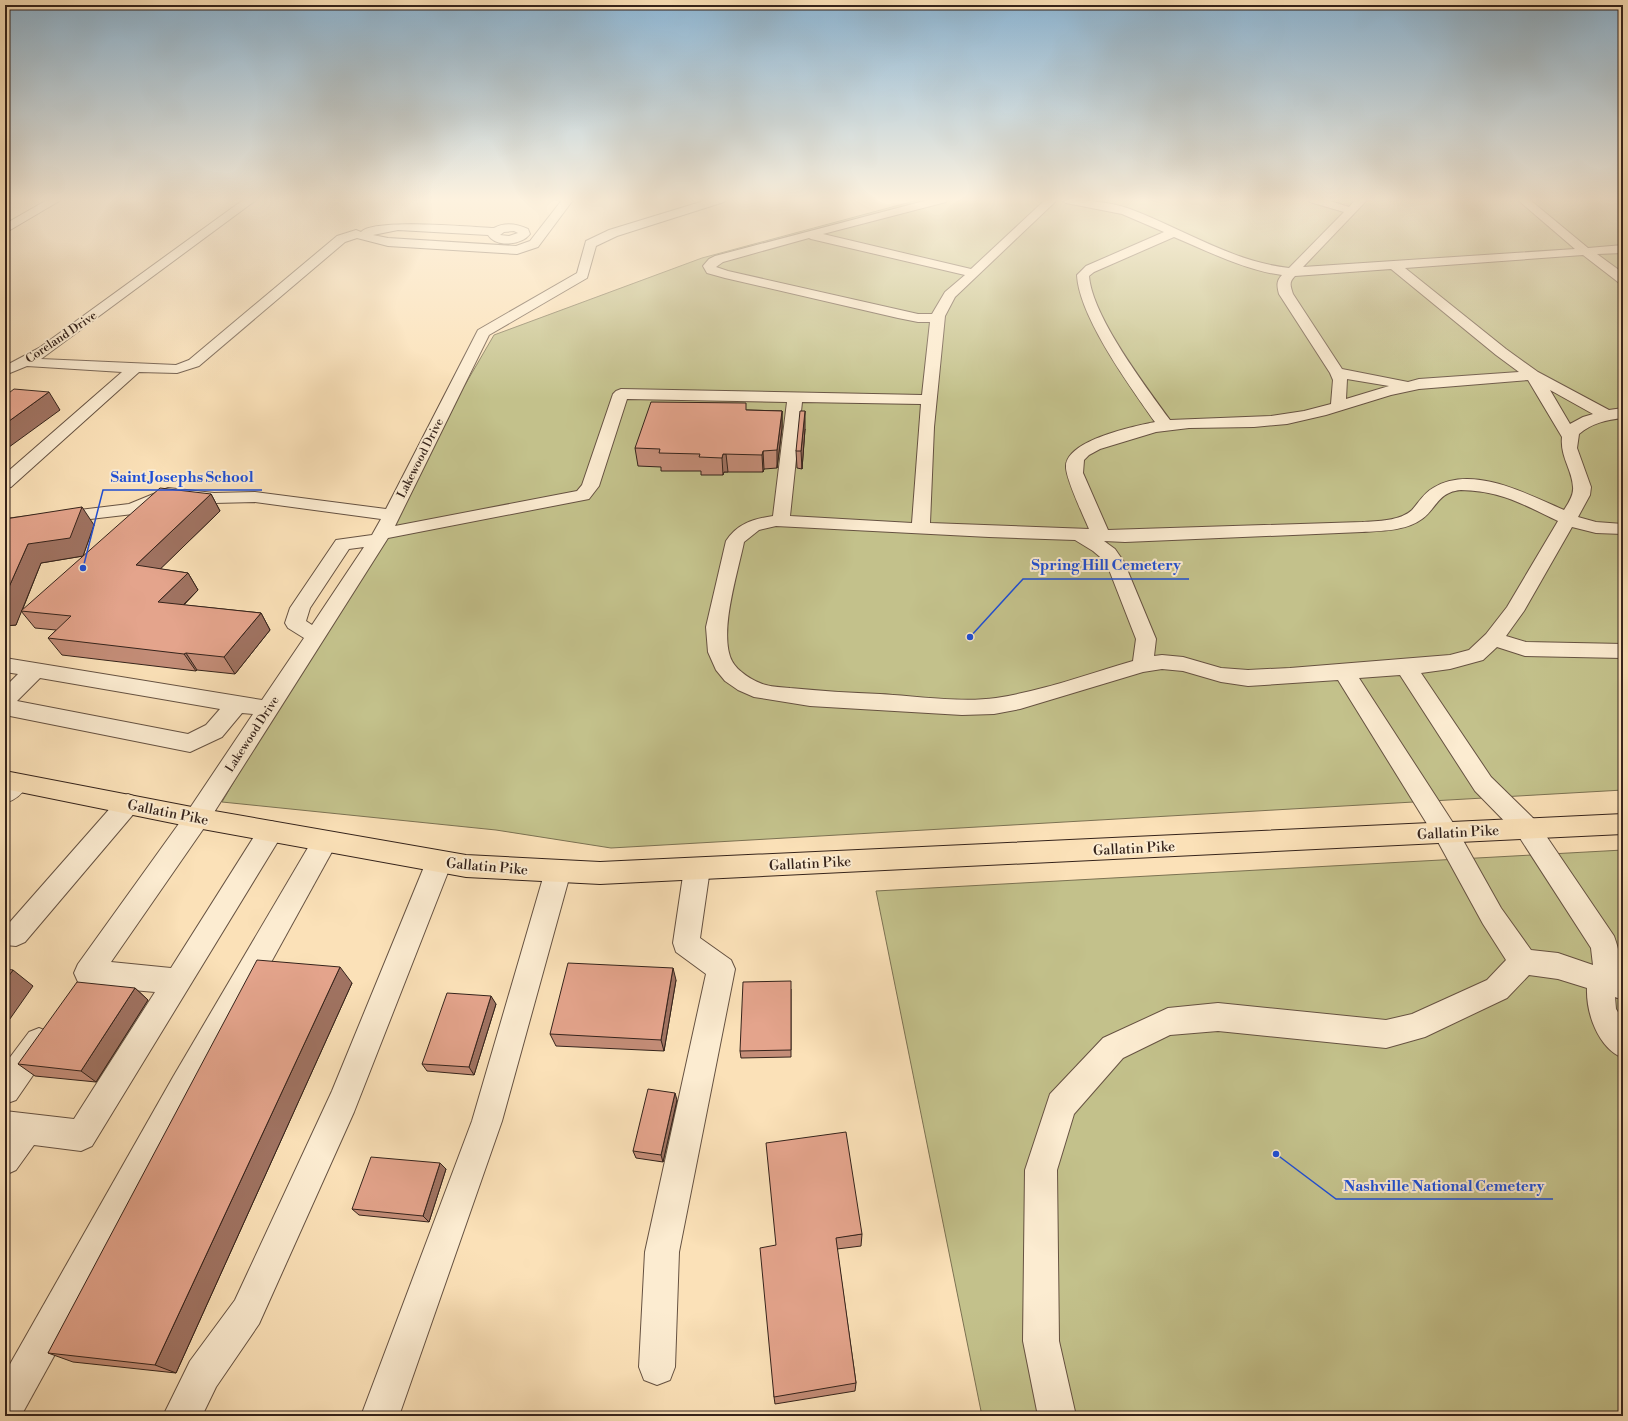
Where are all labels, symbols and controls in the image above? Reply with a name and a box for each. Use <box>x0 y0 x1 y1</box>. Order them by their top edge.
street label: Coreland Drive <box>23 308 100 367</box>
street label: Lakewood Drive <box>394 416 447 501</box>
callout: Saint Josephs School <box>103 463 262 490</box>
text: Saint Josephs School <box>110 468 254 487</box>
callout: Spring Hill Cemetery <box>1023 552 1189 579</box>
text: Spring Hill Cemetery <box>1031 556 1181 575</box>
street label: Lakewood Drive <box>222 693 283 775</box>
street label: Gallatin Pike <box>126 796 210 830</box>
street label: Gallatin Pike <box>1417 822 1499 844</box>
street label: Gallatin Pike <box>1093 838 1175 860</box>
street label: Gallatin Pike <box>769 853 851 875</box>
street label: Gallatin Pike <box>445 854 529 880</box>
callout: Nashville National Cemetery <box>1336 1172 1553 1199</box>
text: Nashville National Cemetery <box>1344 1177 1545 1196</box>

